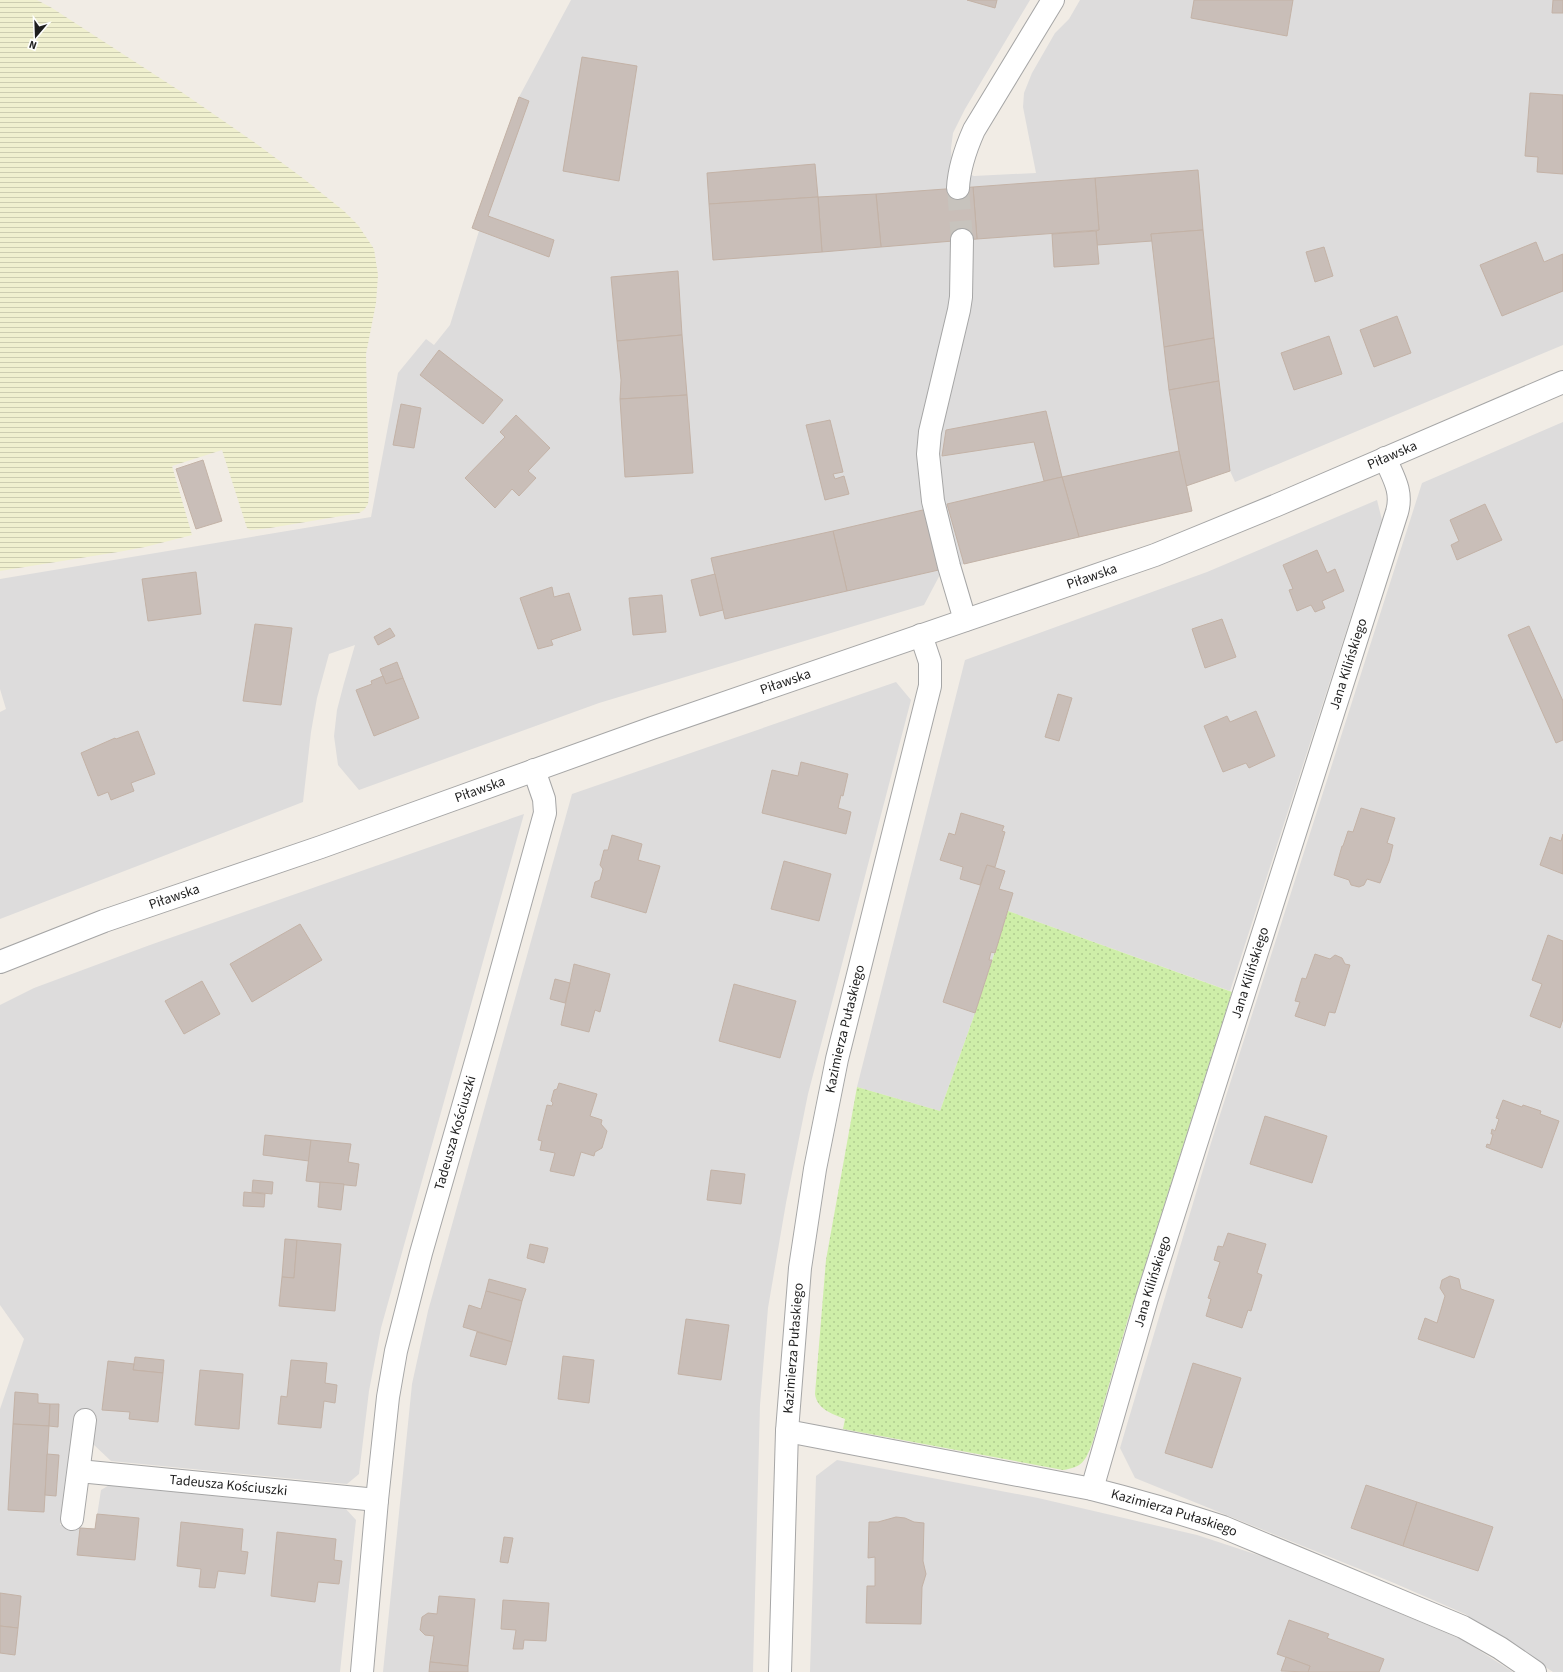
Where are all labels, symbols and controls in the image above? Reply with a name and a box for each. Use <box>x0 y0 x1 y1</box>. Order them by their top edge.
north arrow <box>16 16 56 56</box>
text: N <box>27 37 39 53</box>
street label: Piławska <box>1364 436 1420 475</box>
street label: Piławska <box>1064 559 1120 595</box>
street label: Jana Kilińskiego <box>1325 616 1373 712</box>
street label: Piławska <box>757 664 814 700</box>
street label: Piławska <box>452 772 508 808</box>
street label: Piławska <box>146 879 202 915</box>
street label: Jana Kilińskiego <box>1226 924 1274 1021</box>
street label: Kazimierza Pułaskiego <box>820 963 870 1095</box>
street label: Tadeusza Kościuszki <box>430 1073 481 1193</box>
street label: Jana Kilińskiego <box>1129 1233 1176 1330</box>
street label: Kazimierza Pułaskiego <box>778 1282 809 1415</box>
street label: Tadeusza Kościuszki <box>168 1470 288 1501</box>
street label: Kazimierza Pułaskiego <box>1109 1484 1240 1542</box>

